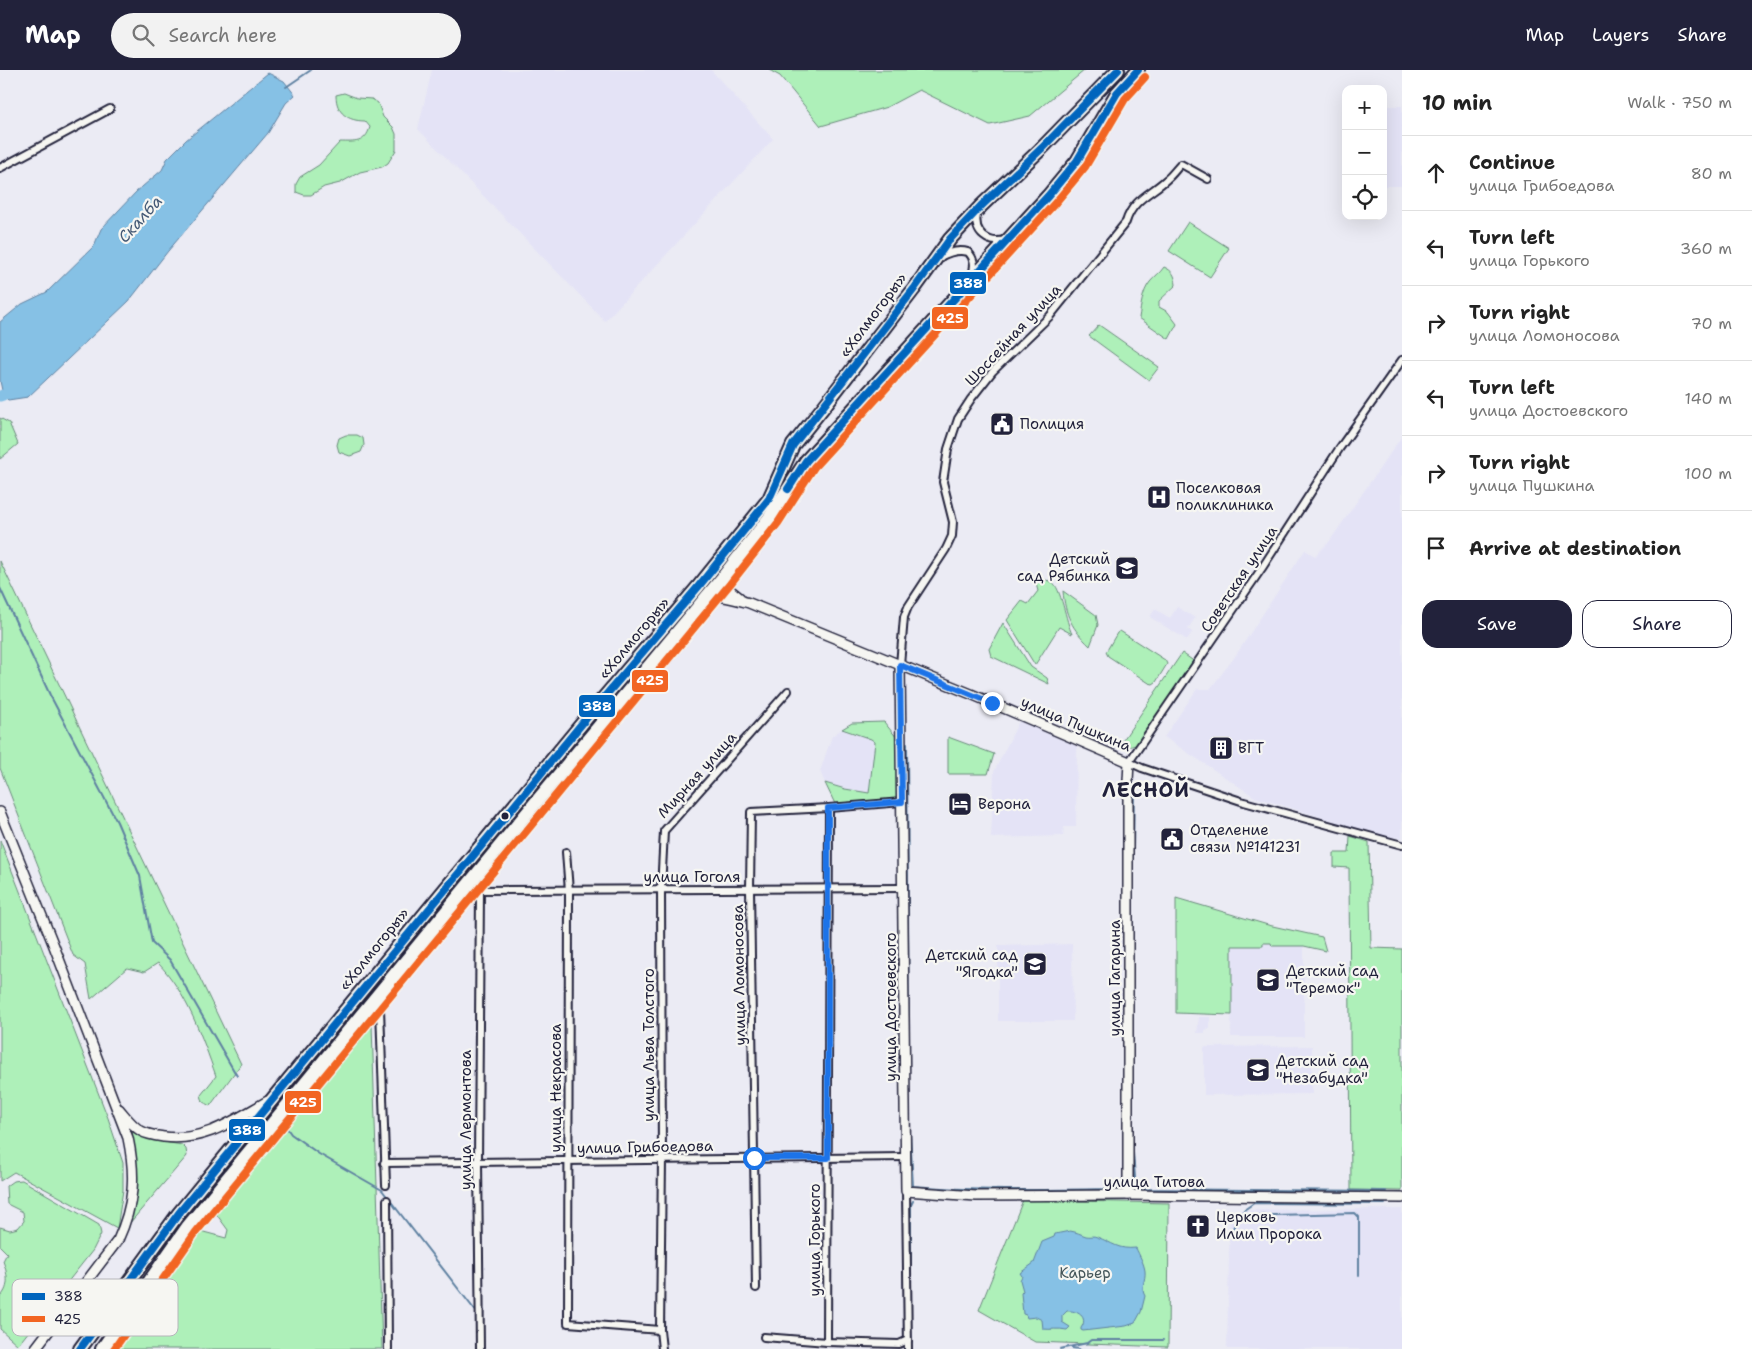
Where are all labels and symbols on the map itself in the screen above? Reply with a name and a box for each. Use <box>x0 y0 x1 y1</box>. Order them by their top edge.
water label: Скалба <box>113 191 167 247</box>
street label: «Холмогоры» <box>835 269 911 361</box>
line badge: 388 <box>949 271 987 295</box>
text: 388 <box>953 274 983 292</box>
street label: Шоссейная улица <box>960 279 1066 390</box>
line badge: 425 <box>931 306 969 330</box>
text: 425 <box>936 309 964 327</box>
public building icon: Полиция <box>989 411 1015 437</box>
place label: Полиция <box>1020 414 1084 434</box>
place label: Поселковая поликлиника <box>1176 478 1274 515</box>
hospital icon: Поселковая поликлиника <box>1146 484 1172 510</box>
street label: Советская улица <box>1196 521 1282 636</box>
place label: Детский сад Рябинка <box>1017 549 1111 586</box>
school or university icon: Детский сад Рябинка <box>1114 555 1140 581</box>
street label: «Холмогоры» <box>594 593 674 683</box>
line badge: 425 <box>631 669 669 693</box>
text: 425 <box>636 671 664 689</box>
route end <box>981 692 1004 715</box>
street label: улица Пушкина <box>1018 692 1135 756</box>
line badge: 388 <box>578 694 616 718</box>
text: 388 <box>582 697 612 715</box>
street label: Мирная улица <box>653 727 741 822</box>
building icon: ВГТ <box>1208 735 1234 761</box>
place label: ВГТ <box>1238 738 1264 758</box>
district label: ЛЕСНОЙ <box>1102 776 1190 803</box>
hotel icon: Верона <box>947 791 973 817</box>
place label: Верона <box>978 794 1031 814</box>
unlabelled marker <box>500 811 510 821</box>
place label: Отделение связи №141231 <box>1190 820 1300 857</box>
public building icon: Отделение связи №141231 <box>1159 826 1185 852</box>
street label: улица Гоголя <box>644 867 740 887</box>
street label: улица Ломоносова <box>728 903 750 1046</box>
street label: «Холмогоры» <box>335 904 413 994</box>
street label: улица Гагарина <box>1105 919 1125 1036</box>
street label: улица Достоевского <box>881 932 901 1082</box>
place label: Детский сад "Ягодка" <box>926 945 1018 982</box>
school or university icon: Детский сад "Ягодка" <box>1022 951 1048 977</box>
place label: Детский сад "Теремок" <box>1286 961 1379 998</box>
school or university icon: Детский сад "Теремок" <box>1255 967 1281 993</box>
street label: улица Льва Толстого <box>639 968 659 1122</box>
street label: улица Некрасова <box>546 1023 566 1152</box>
street label: улица Лермонтова <box>456 1049 476 1190</box>
place label: Детский сад "Незабудка" <box>1276 1051 1369 1088</box>
school or university icon: Детский сад "Незабудка" <box>1245 1057 1271 1083</box>
line badge: 425 <box>284 1090 322 1114</box>
text: 425 <box>289 1093 317 1111</box>
line badge: 388 <box>228 1118 266 1142</box>
text: 388 <box>232 1121 262 1139</box>
street label: улица Грибоедова <box>577 1136 714 1158</box>
route start <box>743 1147 766 1170</box>
street label: улица Титова <box>1104 1172 1205 1192</box>
street label: улица Горького <box>805 1183 825 1297</box>
place label: Церковь Илии Пророка <box>1216 1207 1322 1244</box>
church icon: Церковь Илии Пророка <box>1185 1213 1211 1239</box>
park label: Карьер <box>1059 1263 1111 1283</box>
legend <box>12 1279 178 1336</box>
text: 388 <box>54 1287 83 1305</box>
text: 425 <box>54 1310 81 1328</box>

